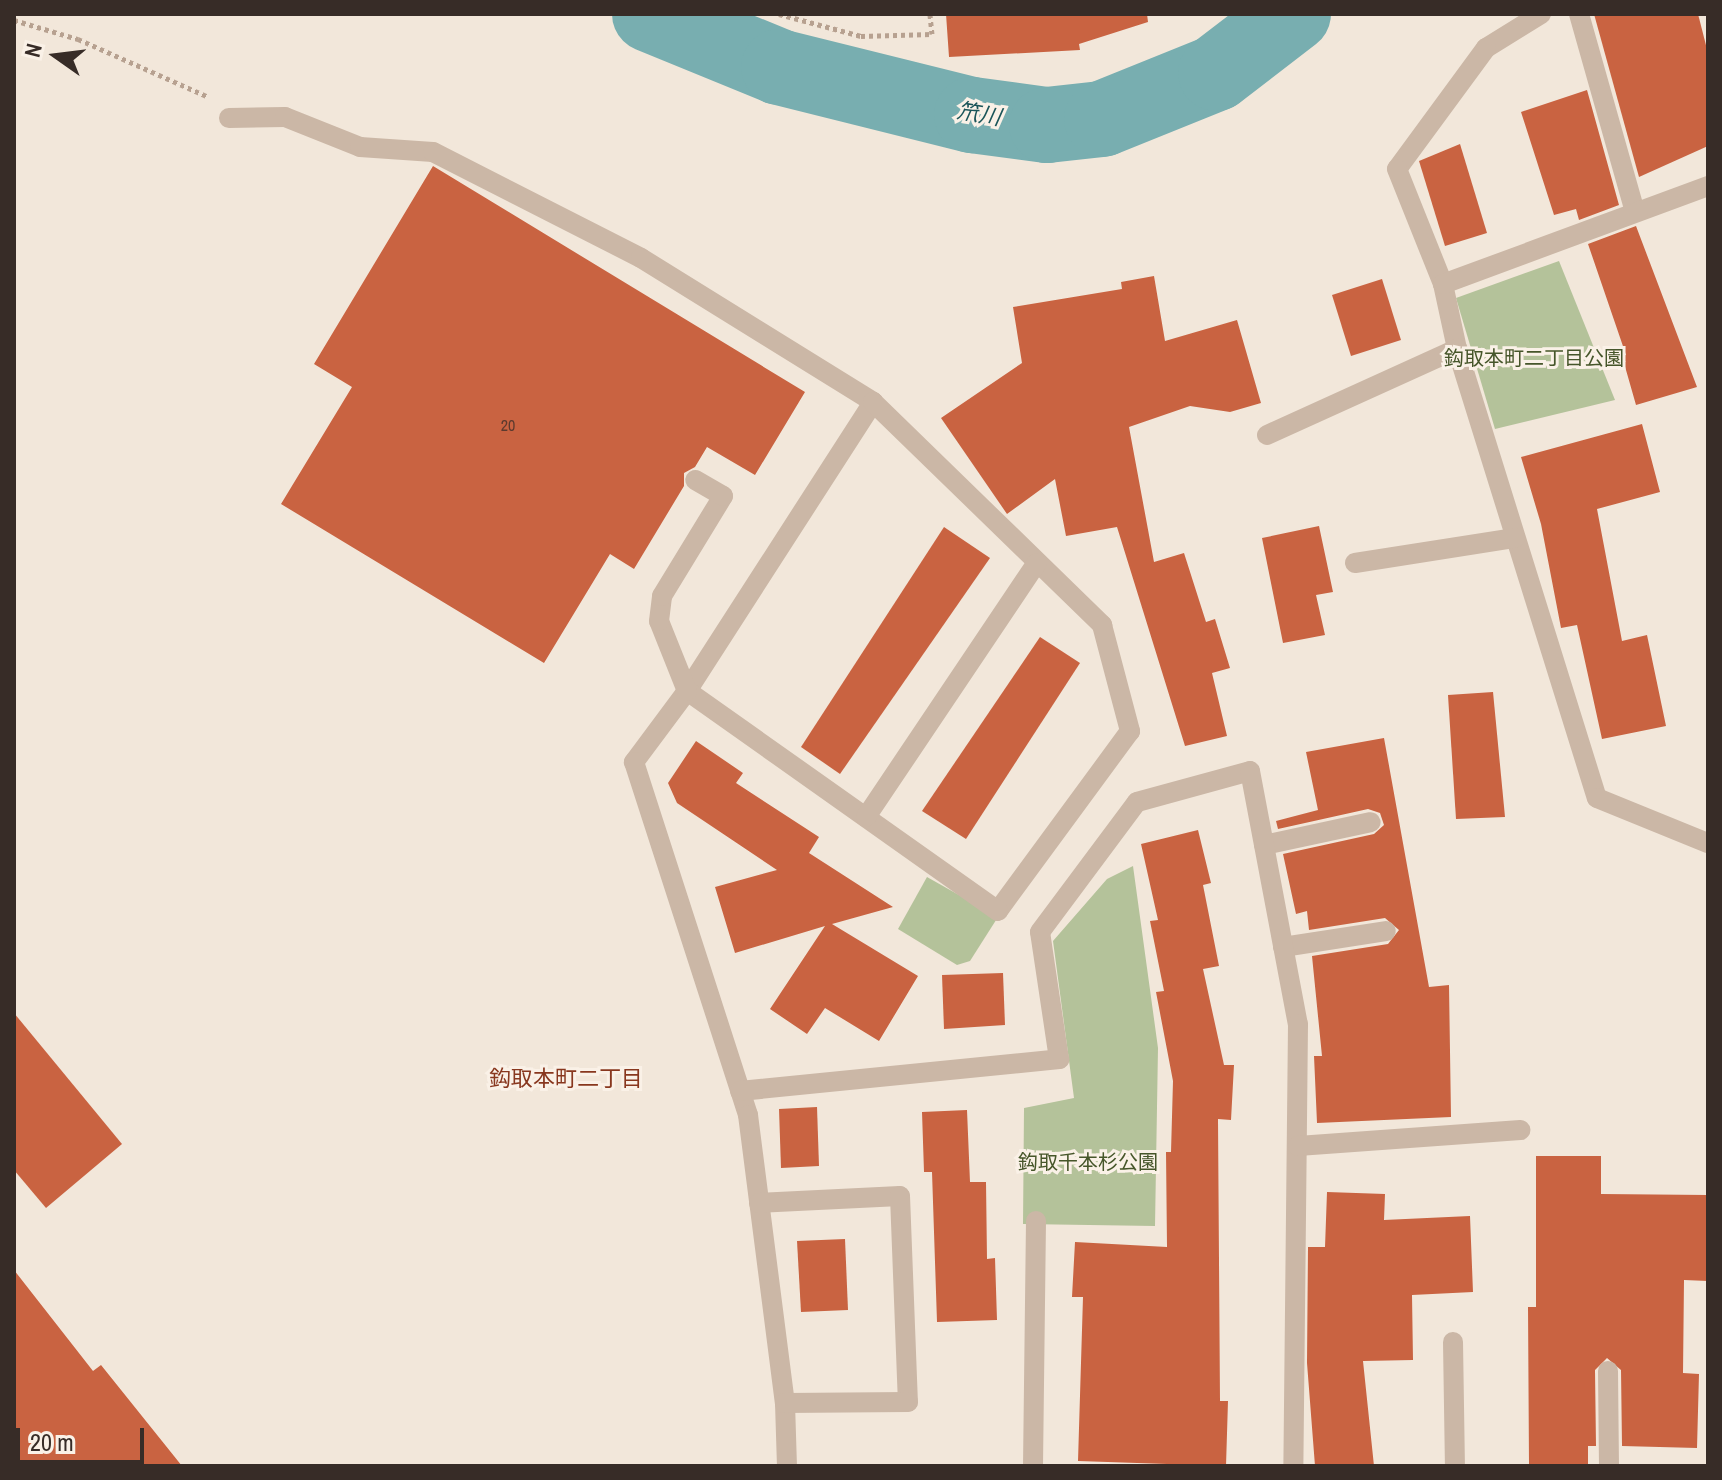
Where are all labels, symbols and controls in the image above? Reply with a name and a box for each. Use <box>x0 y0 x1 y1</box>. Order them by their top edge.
north arrow <box>16 16 96 96</box>
text: N <box>17 40 49 60</box>
water label: 笊川 <box>955 97 1003 131</box>
park label: 鈎取本町二丁目公園 <box>1444 345 1624 369</box>
house number: 20 <box>501 415 515 435</box>
district label: 鈎取本町二丁目 <box>489 1066 643 1092</box>
park label: 鈎取千本杉公園 <box>1018 1149 1158 1173</box>
scale bar <box>20 1412 148 1462</box>
text: 20 m <box>30 1426 74 1458</box>

